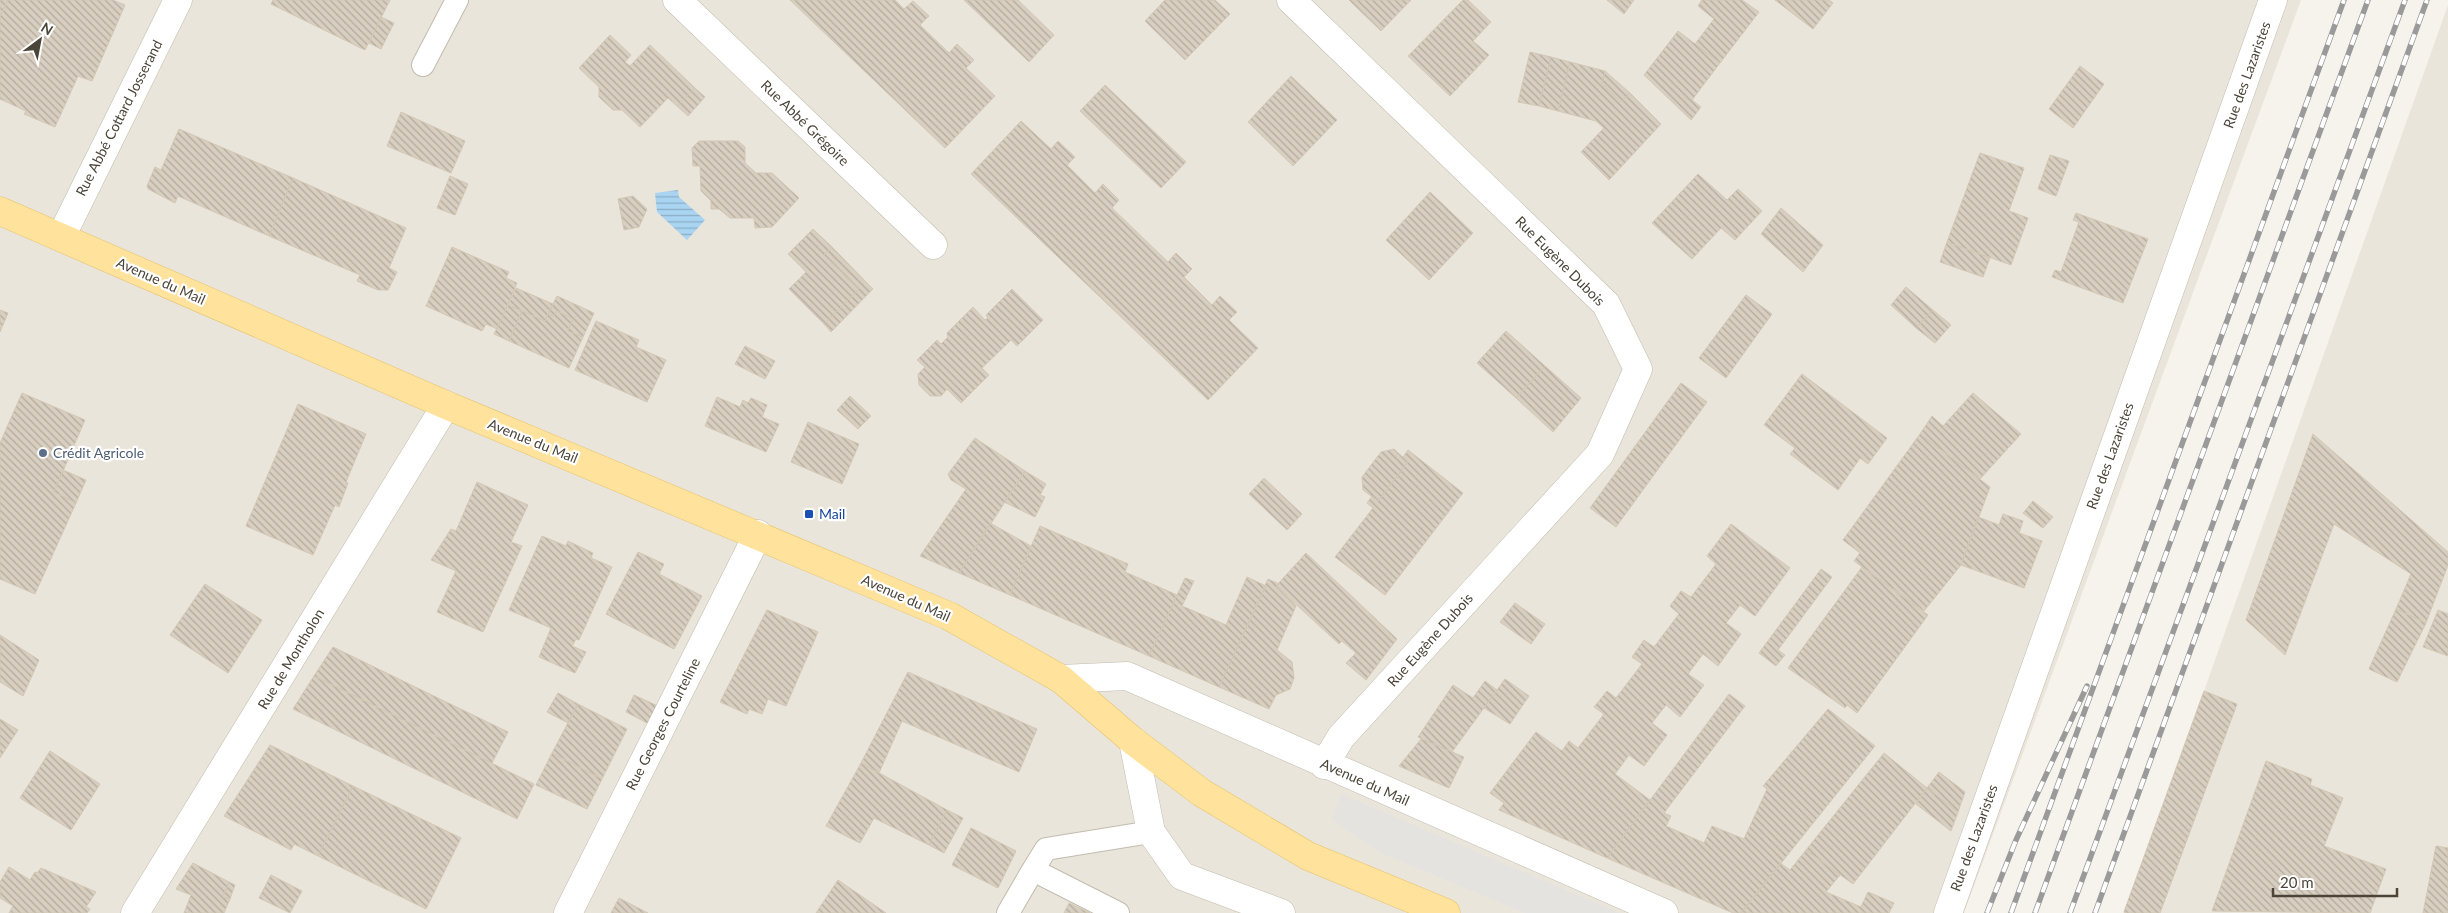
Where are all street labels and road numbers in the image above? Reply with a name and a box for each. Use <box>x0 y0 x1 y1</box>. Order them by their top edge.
street label: Rue des Lazaristes <box>2219 19 2274 131</box>
street label: Rue Abbé Cottard Josserand <box>72 37 165 199</box>
street label: Rue Abbé Grégoire <box>758 76 853 169</box>
street label: Rue Eugène Dubois <box>1512 212 1609 309</box>
street label: Avenue du Mail <box>114 253 208 308</box>
street label: Rue des Lazaristes <box>2082 400 2137 512</box>
street label: Avenue du Mail <box>486 415 581 466</box>
street label: Avenue du Mail <box>859 570 953 625</box>
street label: Rue Eugène Dubois <box>1383 589 1476 690</box>
street label: Rue de Montholon <box>254 605 327 712</box>
street label: Rue Georges Courteline <box>622 655 703 793</box>
street label: Avenue du Mail <box>1318 754 1412 809</box>
street label: Rue des Lazaristes <box>1946 782 2001 894</box>

